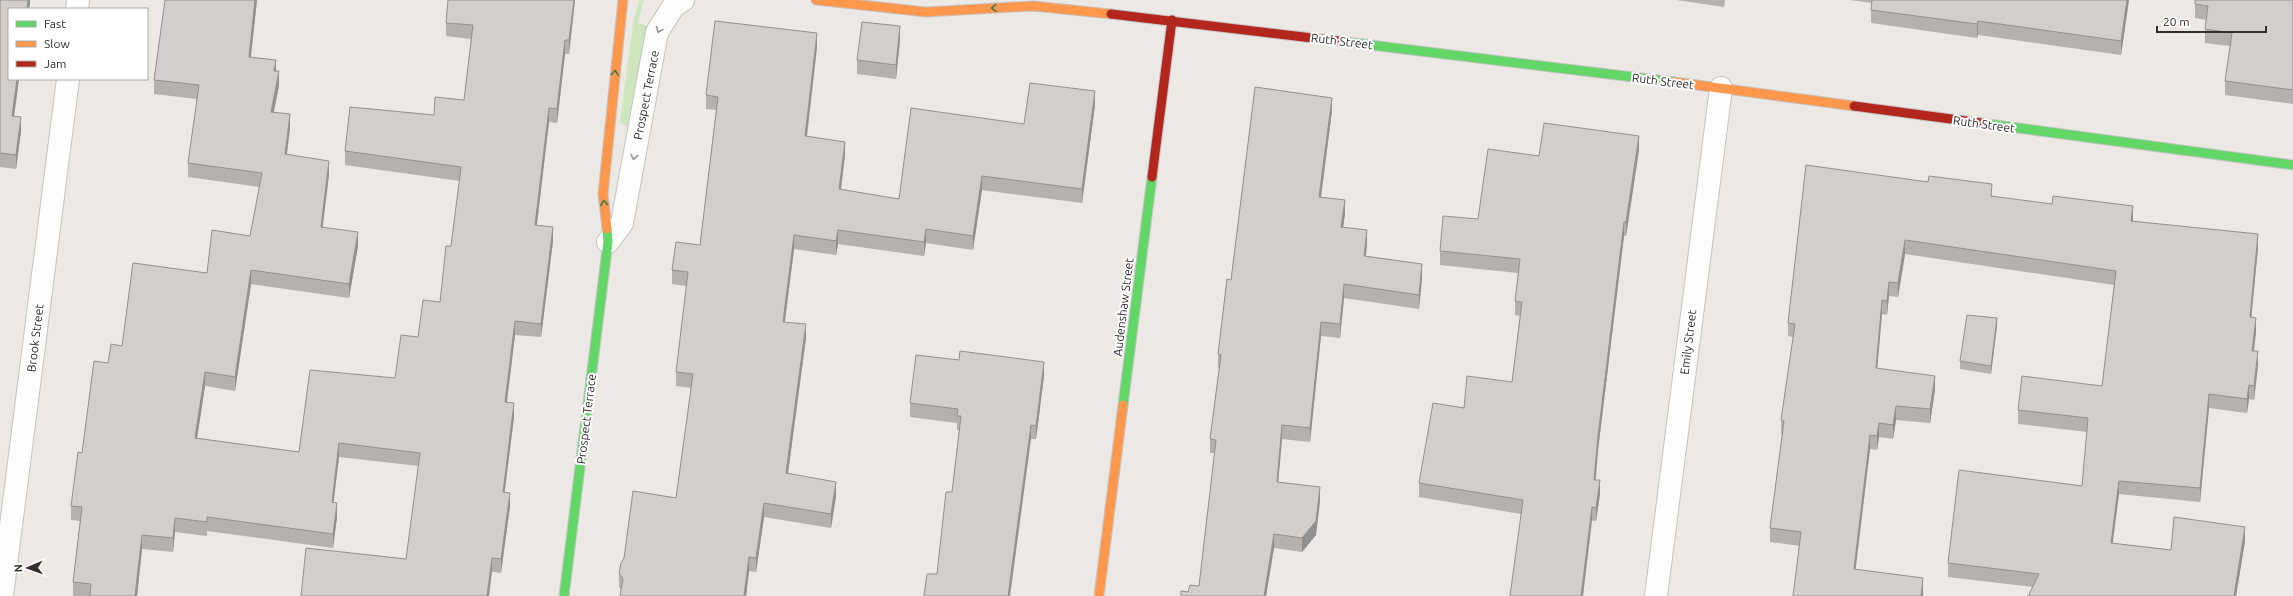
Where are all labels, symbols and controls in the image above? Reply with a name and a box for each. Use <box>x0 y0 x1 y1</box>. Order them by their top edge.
one-way arrow <box>991 4 997 13</box>
legend <box>8 8 148 80</box>
scale bar <box>2157 8 2266 34</box>
text: 20 m <box>2163 15 2190 28</box>
text: Fast <box>44 17 66 30</box>
one-way arrow <box>656 26 664 33</box>
street label: Ruth Street <box>1310 31 1374 51</box>
text: Slow <box>44 37 70 50</box>
street label: Prospect Terrace <box>631 49 661 141</box>
text: Jam <box>44 57 66 70</box>
one-way arrow <box>610 70 619 76</box>
street label: Ruth Street <box>1631 71 1695 91</box>
street label: Ruth Street <box>1952 113 2016 135</box>
one-way arrow <box>630 154 639 160</box>
one-way arrow <box>600 200 609 206</box>
street label: Audenshaw Street <box>1111 257 1136 357</box>
street label: Brook Street <box>24 303 46 373</box>
street label: Emily Street <box>1678 309 1698 375</box>
street label: Prospect Terrace <box>574 373 598 465</box>
north arrow <box>8 548 48 588</box>
text: N <box>12 564 24 573</box>

